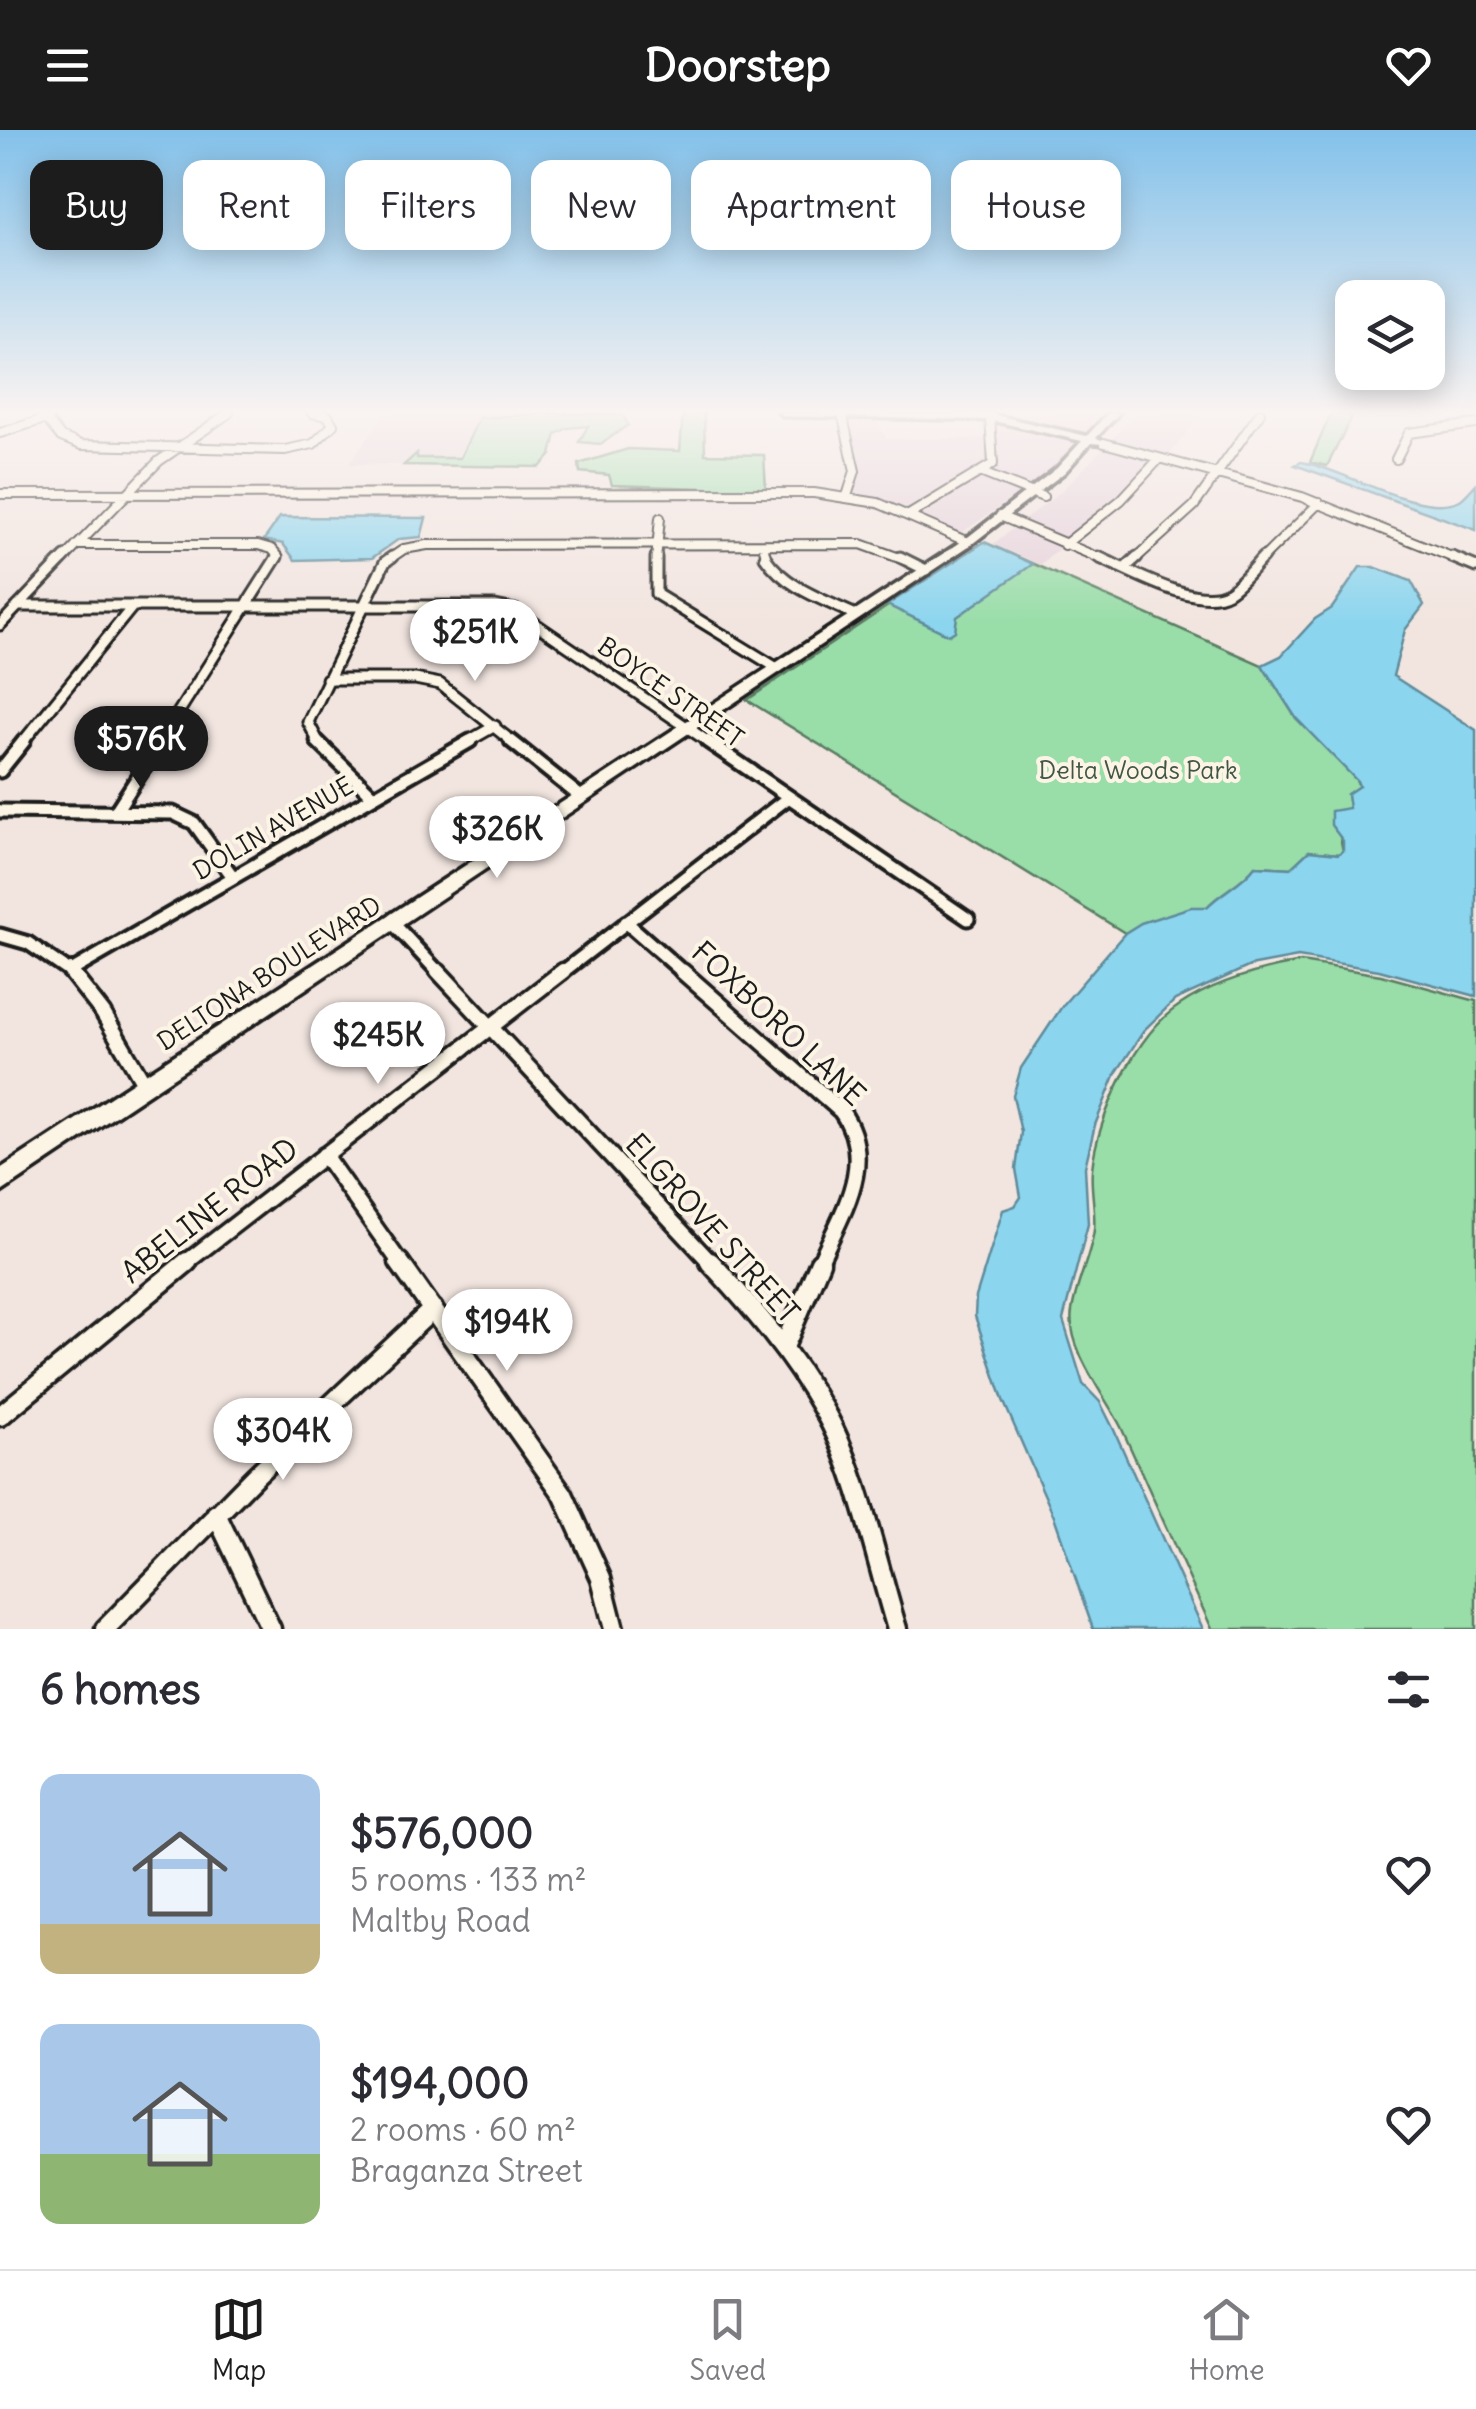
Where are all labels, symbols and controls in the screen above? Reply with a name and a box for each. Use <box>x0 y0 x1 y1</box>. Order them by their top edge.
text: Doorstep <box>645 37 831 93</box>
icon: menu <box>40 38 95 93</box>
icon: heart <box>1381 38 1436 93</box>
chip: Buy <box>30 160 163 250</box>
chip: Rent <box>183 160 325 250</box>
chip: Filters <box>345 160 511 250</box>
chip: New <box>531 160 671 250</box>
chip: Apartment <box>691 160 931 250</box>
chip: House <box>951 160 1121 250</box>
map controls <box>1335 280 1445 390</box>
button: layers <box>1335 280 1445 390</box>
pin: $251K <box>405 599 545 684</box>
text: $251K <box>432 611 518 652</box>
street label: BOYCE STREET <box>592 630 750 754</box>
pin: $576K <box>71 706 211 791</box>
text: $576K <box>96 718 186 759</box>
park label: Delta Woods Park <box>1038 754 1238 786</box>
street label: DOLIN AVENUE <box>187 769 359 887</box>
pin: $326K <box>427 796 567 881</box>
text: $326K <box>451 808 543 849</box>
street label: DELTONA BOULEVARD <box>151 889 387 1057</box>
street label: FOXBORO LANE <box>684 933 874 1113</box>
pin: $245K <box>308 1002 448 1087</box>
text: $245K <box>332 1014 424 1055</box>
street label: ELGROVE STREET <box>618 1125 808 1331</box>
street label: ABELINE ROAD <box>113 1129 305 1291</box>
pin: $194K <box>437 1289 577 1374</box>
text: $194K <box>464 1301 550 1342</box>
pin: $304K <box>213 1398 353 1483</box>
text: $304K <box>235 1410 331 1451</box>
icon: filters <box>1381 1662 1436 1717</box>
text: 6 homes <box>40 1663 201 1715</box>
text: $576,000 <box>350 1807 533 1859</box>
icon: home <box>120 1814 240 1934</box>
icon: heart <box>1381 1847 1436 1902</box>
text: 5 rooms · 133 m² <box>350 1859 586 1900</box>
text: Maltby Road <box>350 1900 530 1941</box>
text: $194,000 <box>350 2057 529 2109</box>
icon: home <box>120 2064 240 2184</box>
icon: heart <box>1381 2097 1436 2152</box>
text: 2 rooms · 60 m² <box>350 2109 576 2150</box>
text: Braganza Street <box>350 2150 583 2191</box>
tab: Map <box>211 2292 266 2388</box>
tab: Saved <box>689 2292 766 2388</box>
tab: Home <box>1189 2292 1265 2388</box>

